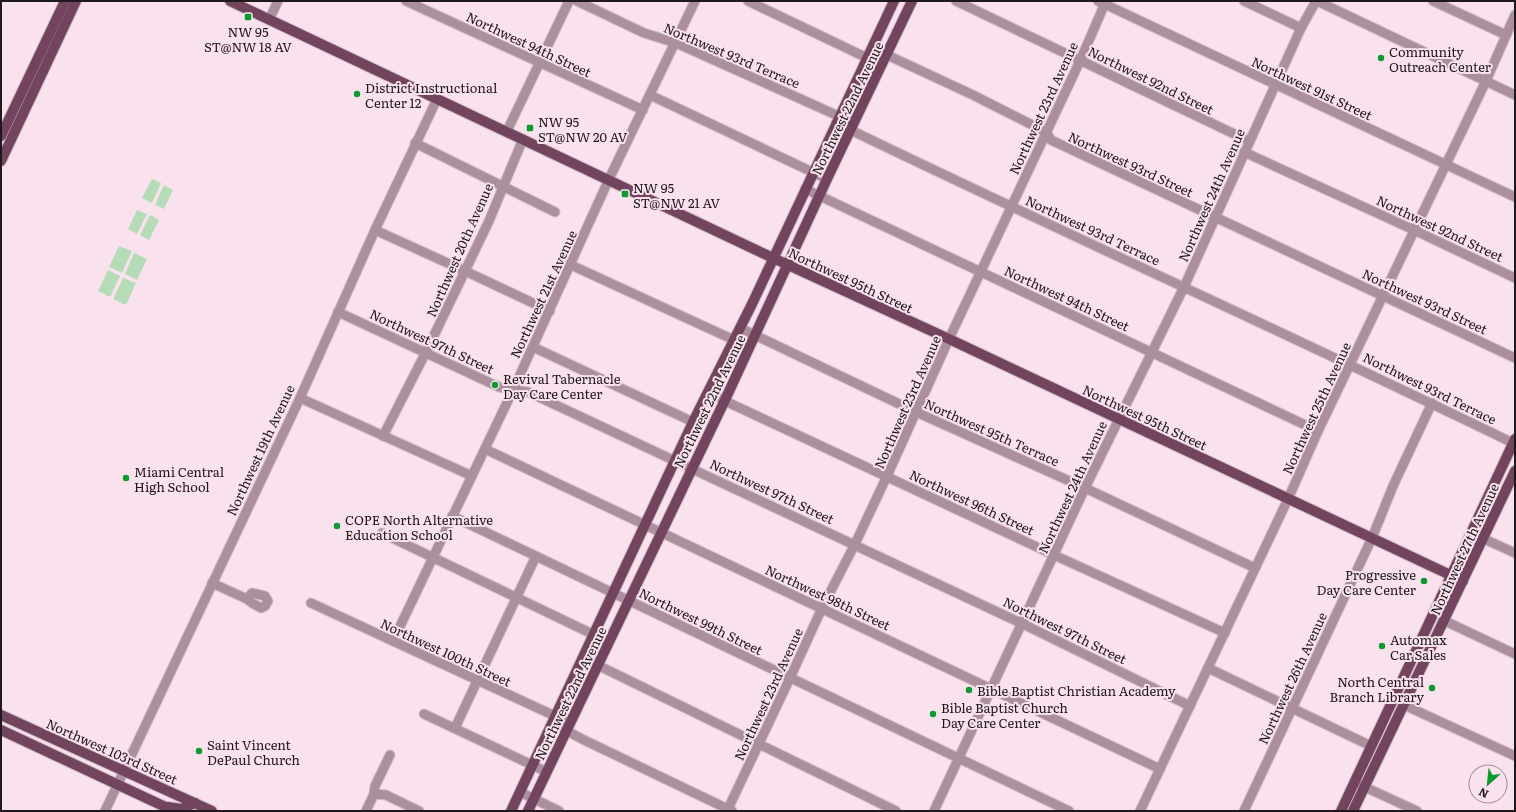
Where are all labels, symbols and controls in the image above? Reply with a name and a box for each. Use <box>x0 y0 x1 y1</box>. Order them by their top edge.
street label: Northwest 94th Street <box>463 7 595 82</box>
marker: NW 95 ST@NW 18 AV <box>243 12 253 22</box>
street label: Northwest 93rd Terrace <box>661 18 803 92</box>
place label: NW 95 ST@NW 18 AV <box>204 22 292 56</box>
street label: Northwest 22nd Avenue <box>806 38 888 178</box>
street label: Northwest 23rd Avenue <box>1004 38 1082 177</box>
street label: Northwest 92nd Street <box>1085 41 1218 119</box>
place label: Community Outreach Center <box>1389 42 1492 76</box>
street label: Northwest 91st Street <box>1249 52 1376 125</box>
marker: Community Outreach Center <box>1376 53 1386 63</box>
place label: District Instructional Center 12 <box>365 78 498 112</box>
marker: District Instructional Center 12 <box>352 89 362 99</box>
place label: NW 95 ST@NW 20 AV <box>538 112 628 146</box>
marker: NW 95 ST@NW 20 AV <box>525 123 535 133</box>
street label: Northwest 24th Avenue <box>1173 125 1249 265</box>
street label: Northwest 93rd Street <box>1065 127 1197 202</box>
place label: NW 95 ST@NW 21 AV <box>633 178 721 212</box>
street label: Northwest 20th Avenue <box>421 180 497 320</box>
marker: NW 95 ST@NW 21 AV <box>620 189 630 199</box>
street label: Northwest 93rd Terrace <box>1023 190 1164 270</box>
street label: Northwest 92nd Street <box>1374 190 1507 266</box>
street label: Northwest 21st Avenue <box>505 227 581 361</box>
street label: Northwest 95th Street <box>786 243 917 318</box>
street label: Northwest 94th Street <box>1001 261 1133 336</box>
street label: Northwest 93rd Street <box>1359 264 1491 339</box>
street label: Northwest 97th Street <box>367 304 498 379</box>
street label: Northwest 22nd Avenue <box>668 331 750 471</box>
street label: Northwest 23rd Avenue <box>869 332 945 472</box>
street label: Northwest 25th Avenue <box>1277 339 1355 477</box>
street label: Northwest 93rd Terrace <box>1360 347 1500 429</box>
place label: Revival Tabernacle Day Care Center <box>503 369 621 403</box>
marker: Revival Tabernacle Day Care Center <box>490 380 500 390</box>
street label: Northwest 95th Street <box>1080 380 1211 455</box>
street label: Northwest 19th Avenue <box>221 381 299 519</box>
street label: Northwest 95th Terrace <box>921 394 1063 470</box>
street label: Northwest 24th Avenue <box>1033 417 1111 556</box>
street label: Northwest 97th Street <box>707 454 838 529</box>
place label: Miami Central High School <box>134 462 225 496</box>
street label: Northwest 96th Street <box>906 465 1038 540</box>
marker: Miami Central High School <box>121 473 131 483</box>
street label: Northwest 27th Avenue <box>1425 480 1503 618</box>
place label: COPE North Alternative Education School <box>345 510 493 544</box>
marker: COPE North Alternative Education School <box>332 521 342 531</box>
street label: Northwest 98th Street <box>762 560 894 635</box>
place label: Progressive Day Care Center <box>1317 565 1417 599</box>
marker: Progressive Day Care Center <box>1419 576 1429 586</box>
street label: Northwest 99th Street <box>636 583 767 660</box>
street label: Northwest 97th Street <box>1000 592 1131 669</box>
street label: Northwest 26th Avenue <box>1253 608 1331 747</box>
street label: Northwest 100th Street <box>377 613 515 691</box>
street label: Northwest 22nd Avenue <box>529 623 611 763</box>
street label: Northwest 23rd Avenue <box>729 624 807 763</box>
place label: Automax Car Sales <box>1390 630 1447 664</box>
marker: Automax Car Sales <box>1377 641 1387 651</box>
place label: North Central Branch Library <box>1329 672 1425 706</box>
place label: Bible Baptist Christian Academy <box>977 681 1176 700</box>
marker: North Central Branch Library <box>1427 683 1437 693</box>
marker: Bible Baptist Christian Academy <box>964 685 974 695</box>
place label: Bible Baptist Church Day Care Center <box>941 698 1068 732</box>
marker: Bible Baptist Church Day Care Center <box>928 709 938 719</box>
street label: Northwest 103rd Street <box>43 713 181 789</box>
place label: Saint Vincent DePaul Church <box>207 735 300 769</box>
marker: Saint Vincent DePaul Church <box>194 746 204 756</box>
north arrow <box>1468 764 1508 804</box>
text: N <box>1475 785 1491 803</box>

